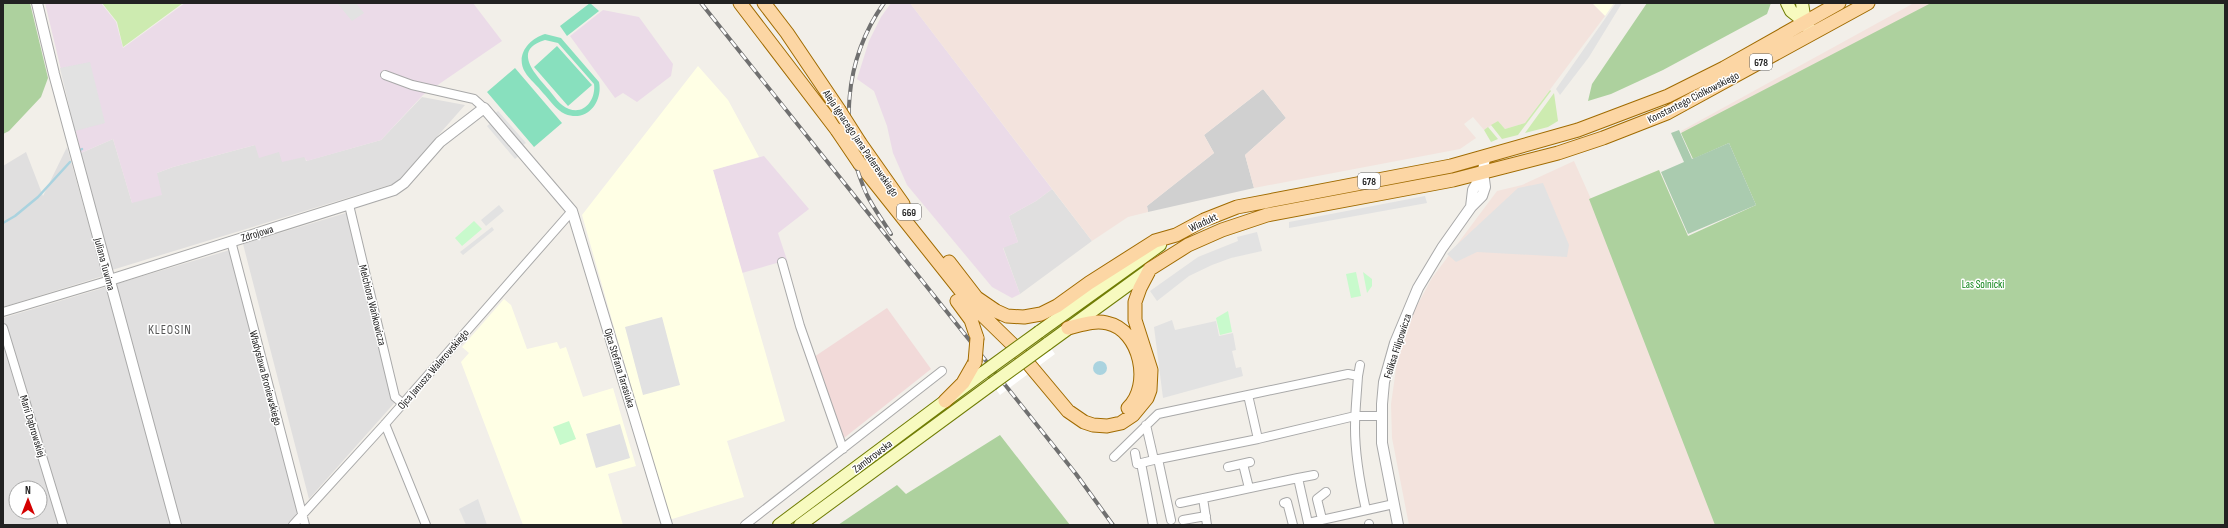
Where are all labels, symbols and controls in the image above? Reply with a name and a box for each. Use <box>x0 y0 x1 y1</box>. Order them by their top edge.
road number: 678 <box>1750 54 1772 70</box>
street label: Konstantego Ciołkowskiego <box>1645 69 1742 126</box>
street label: Aleja Ignacego Jana Paderewskiego <box>819 86 902 200</box>
road number: 678 <box>1358 173 1380 189</box>
road number: 669 <box>897 204 921 220</box>
street label: Wiadukt <box>1187 210 1220 235</box>
street label: Zdrojowa <box>239 222 275 245</box>
street label: Juliana Tuwima <box>91 235 118 292</box>
street label: Melchiora Wańkowicza <box>356 263 389 347</box>
park label: Las Solnicki <box>1962 278 2004 291</box>
street label: Feliksa Filipowicza <box>1381 312 1414 380</box>
district label: KLEOSIN <box>148 322 192 338</box>
street label: Ojca Janusza Walerowskiego <box>395 326 472 412</box>
street label: Ojca Stefana Tarasiuka <box>601 327 638 409</box>
street label: Władysława Broniewskiego <box>247 329 285 427</box>
street label: Marii Dąbrowskiej <box>17 394 48 459</box>
street label: Zambrowska <box>850 437 895 476</box>
north arrow <box>8 480 48 520</box>
text: N <box>25 484 31 497</box>

